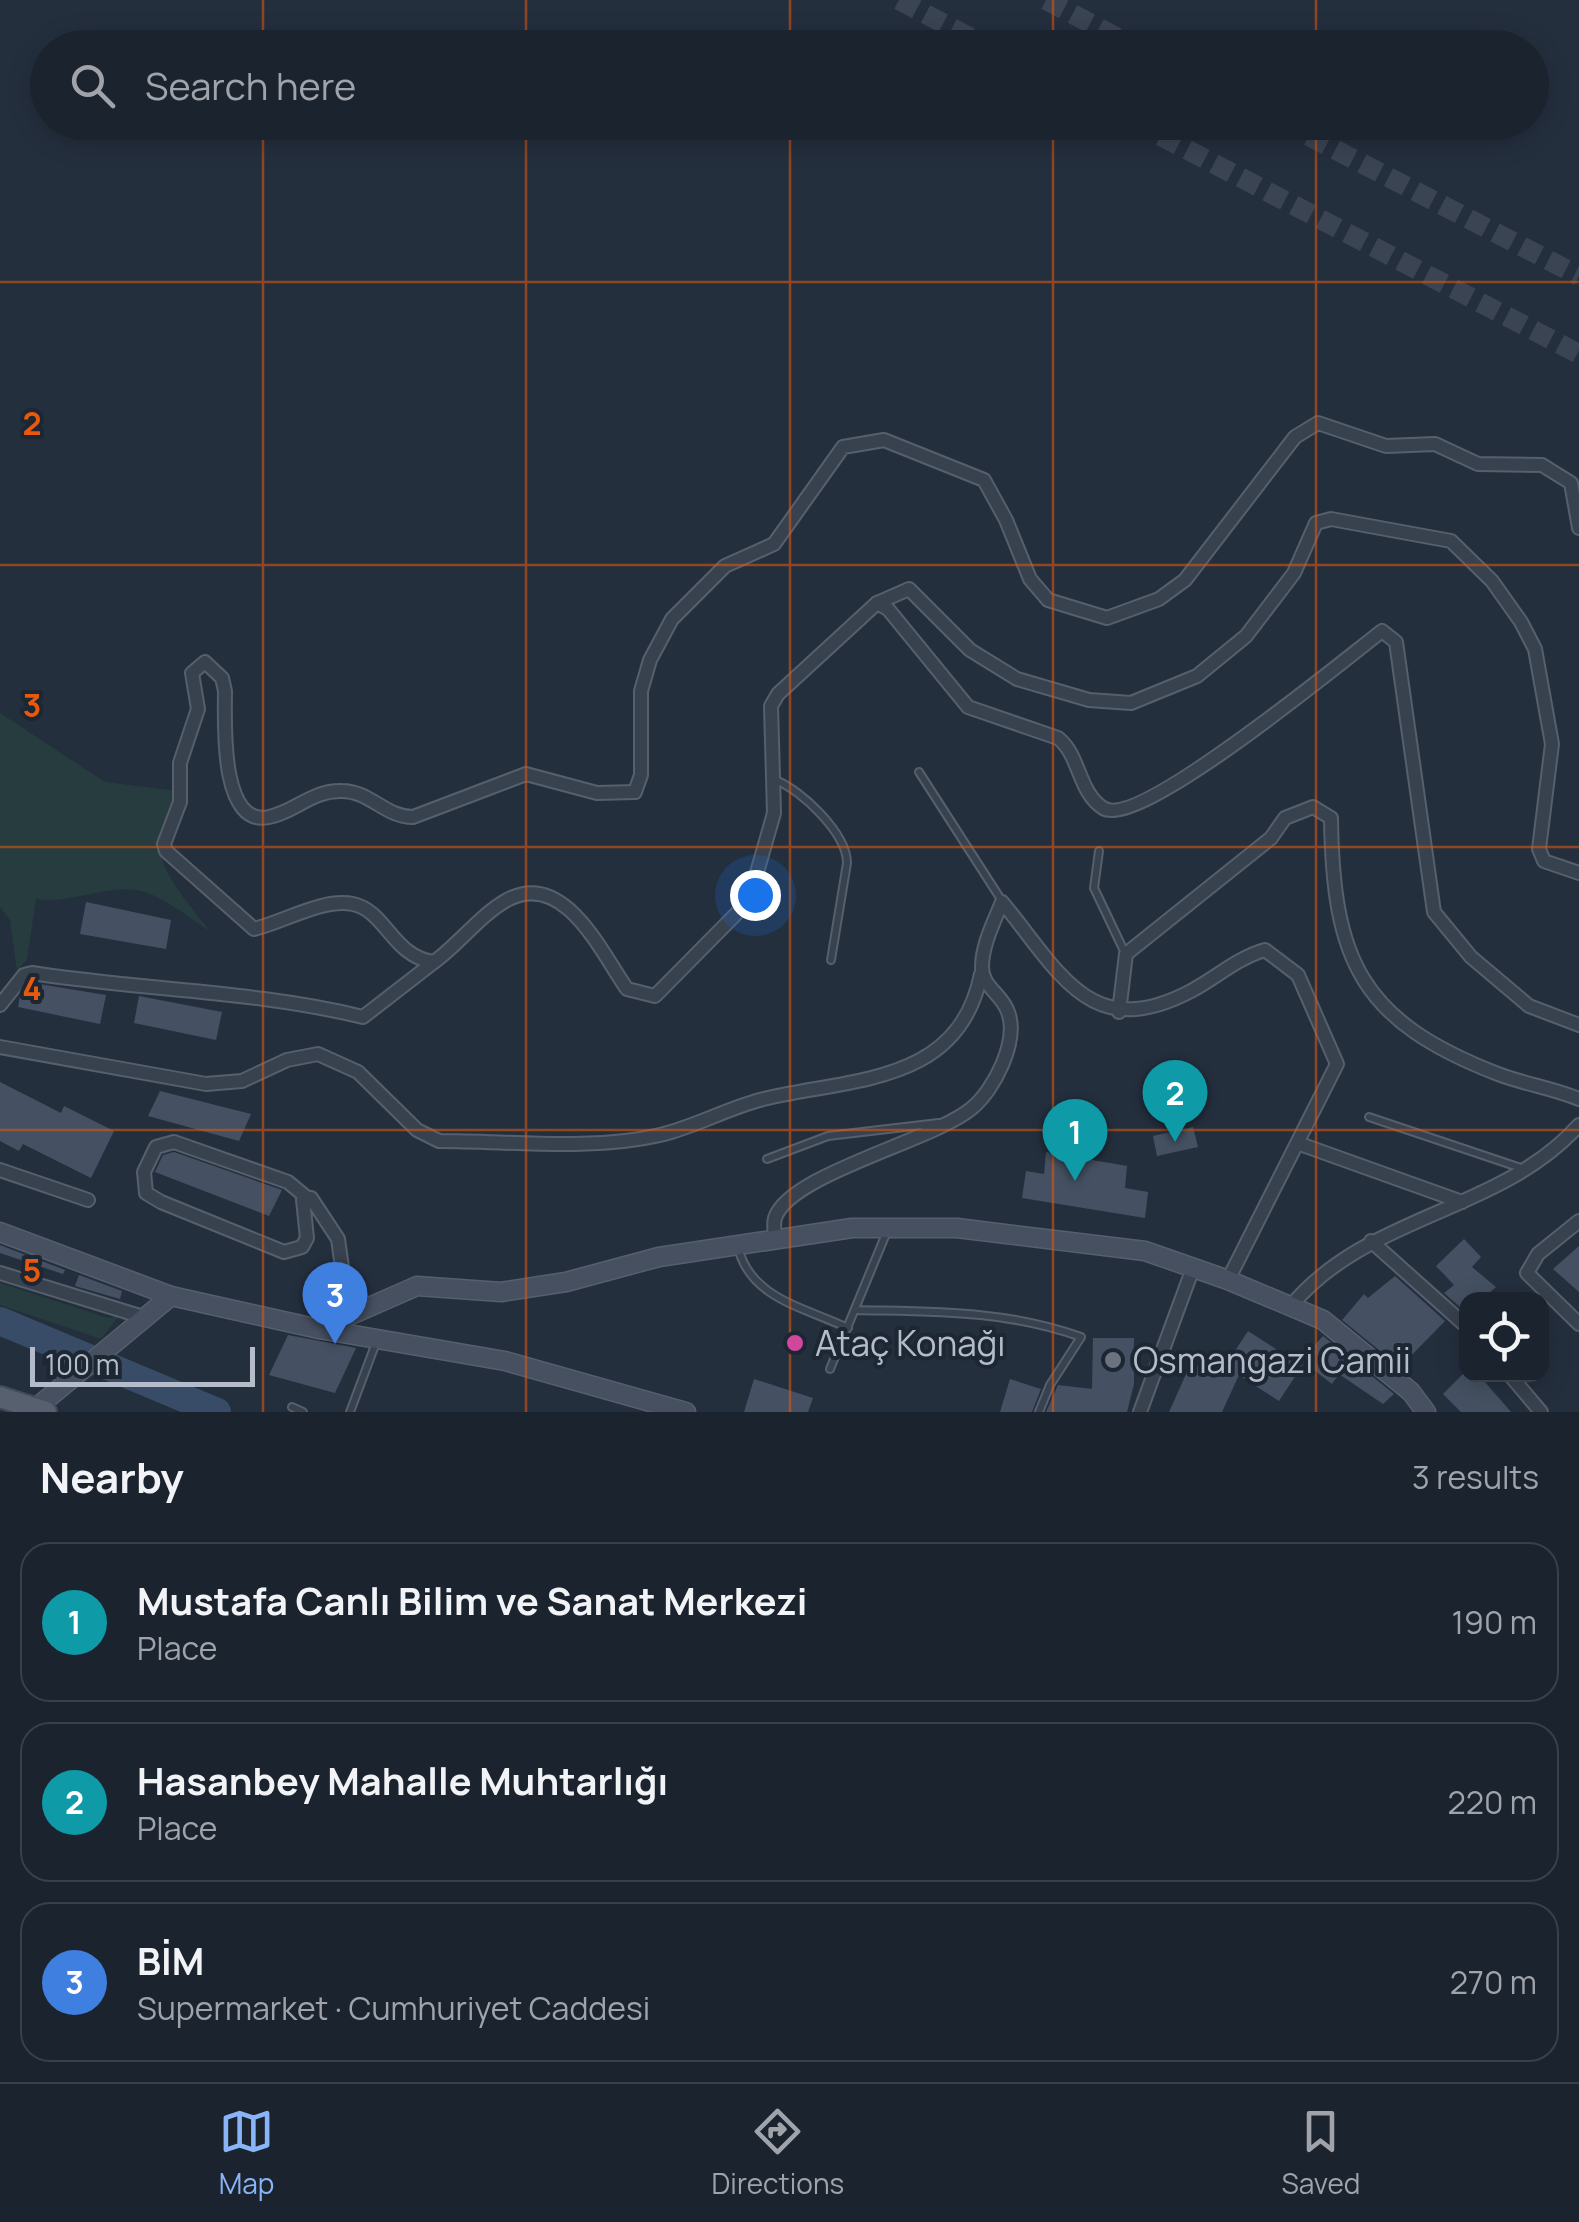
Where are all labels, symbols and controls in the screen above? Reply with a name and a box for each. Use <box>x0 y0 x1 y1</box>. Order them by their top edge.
search box <box>30 30 1549 140</box>
icon: search <box>65 58 120 113</box>
text: Search here <box>145 59 356 111</box>
text: 2 <box>22 401 42 445</box>
text: 3 <box>23 683 41 727</box>
your location <box>730 870 781 921</box>
text: 4 <box>22 966 42 1010</box>
pin: 2 <box>1142 1060 1208 1142</box>
pin: 1 <box>1042 1098 1108 1181</box>
text: 5 <box>23 1248 41 1292</box>
pin: 3 <box>302 1262 368 1344</box>
map controls <box>1459 1292 1549 1382</box>
button: locate <box>1459 1292 1549 1382</box>
place label: Ataç Konağı <box>815 1319 1006 1367</box>
marker: Ataç Konağı <box>784 1332 806 1354</box>
place label: Osmangazi Camii <box>1133 1336 1411 1384</box>
scale bar <box>30 1342 255 1386</box>
text: 100 m <box>45 1345 119 1383</box>
marker: Osmangazi Camii <box>1102 1349 1124 1371</box>
text: Nearby <box>40 1448 184 1506</box>
text: 3 results <box>1412 1455 1539 1499</box>
text: Mustafa Canlı Bilim ve Sanat Merkezi <box>137 1574 808 1626</box>
text: 1 <box>67 1600 82 1644</box>
text: 190 m <box>1452 1600 1537 1644</box>
text: Place <box>137 1626 218 1670</box>
text: Hasanbey Mahalle Muhtarlığı <box>137 1754 668 1806</box>
text: 2 <box>65 1780 84 1824</box>
text: 220 m <box>1447 1780 1537 1824</box>
text: Place <box>137 1806 218 1850</box>
text: BİM <box>137 1934 204 1986</box>
text: 3 <box>65 1960 84 2004</box>
text: 270 m <box>1450 1960 1537 2004</box>
text: Supermarket · Cumhuriyet Caddesi <box>137 1986 650 2030</box>
tab: Map <box>219 2104 274 2202</box>
tab: Directions <box>712 2104 844 2202</box>
tab: Saved <box>1281 2104 1360 2202</box>

